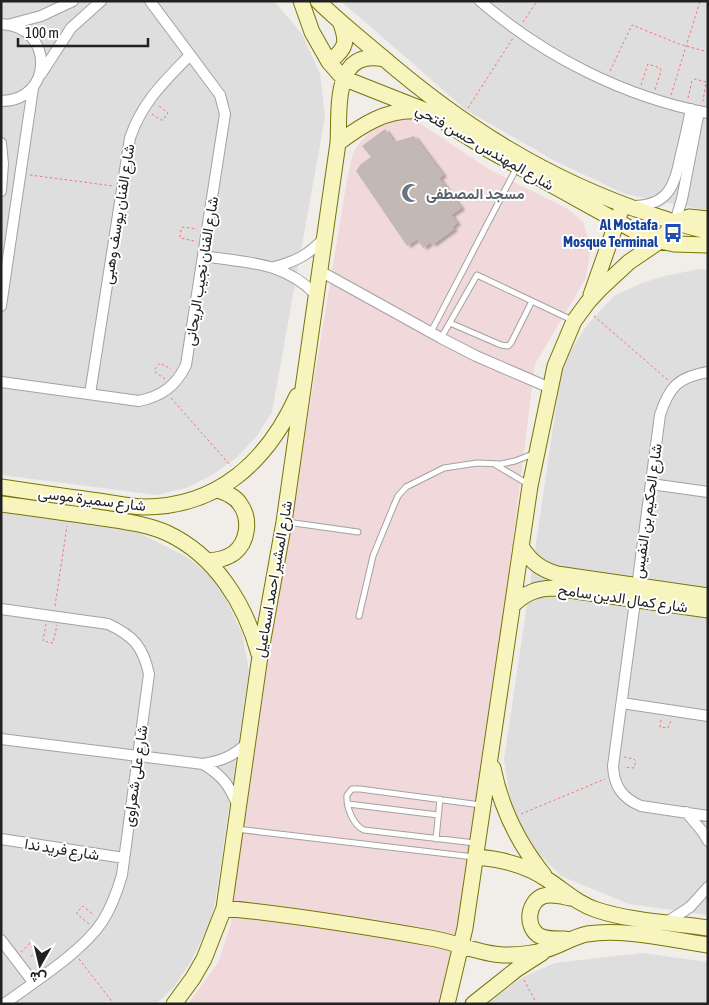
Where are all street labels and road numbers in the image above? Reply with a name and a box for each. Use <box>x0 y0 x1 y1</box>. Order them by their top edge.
street label: شارع المهندس حسن فتحي <box>410 100 557 198</box>
street label: شارع الفنان يوسف وهبى <box>98 142 140 286</box>
street label: شارع الفنان نجيب الريحانى <box>181 195 224 347</box>
street label: شارع الحكيم بن النفيس <box>629 442 668 580</box>
street label: شارع سميرة موسى <box>37 484 147 517</box>
street label: شارع المشير احمد اسماعيل <box>251 499 298 659</box>
street label: شارع كمال الدين سامح <box>557 580 689 619</box>
street label: شارع على شعراوى <box>119 724 154 828</box>
street label: شارع فريد ندا <box>23 835 101 866</box>

